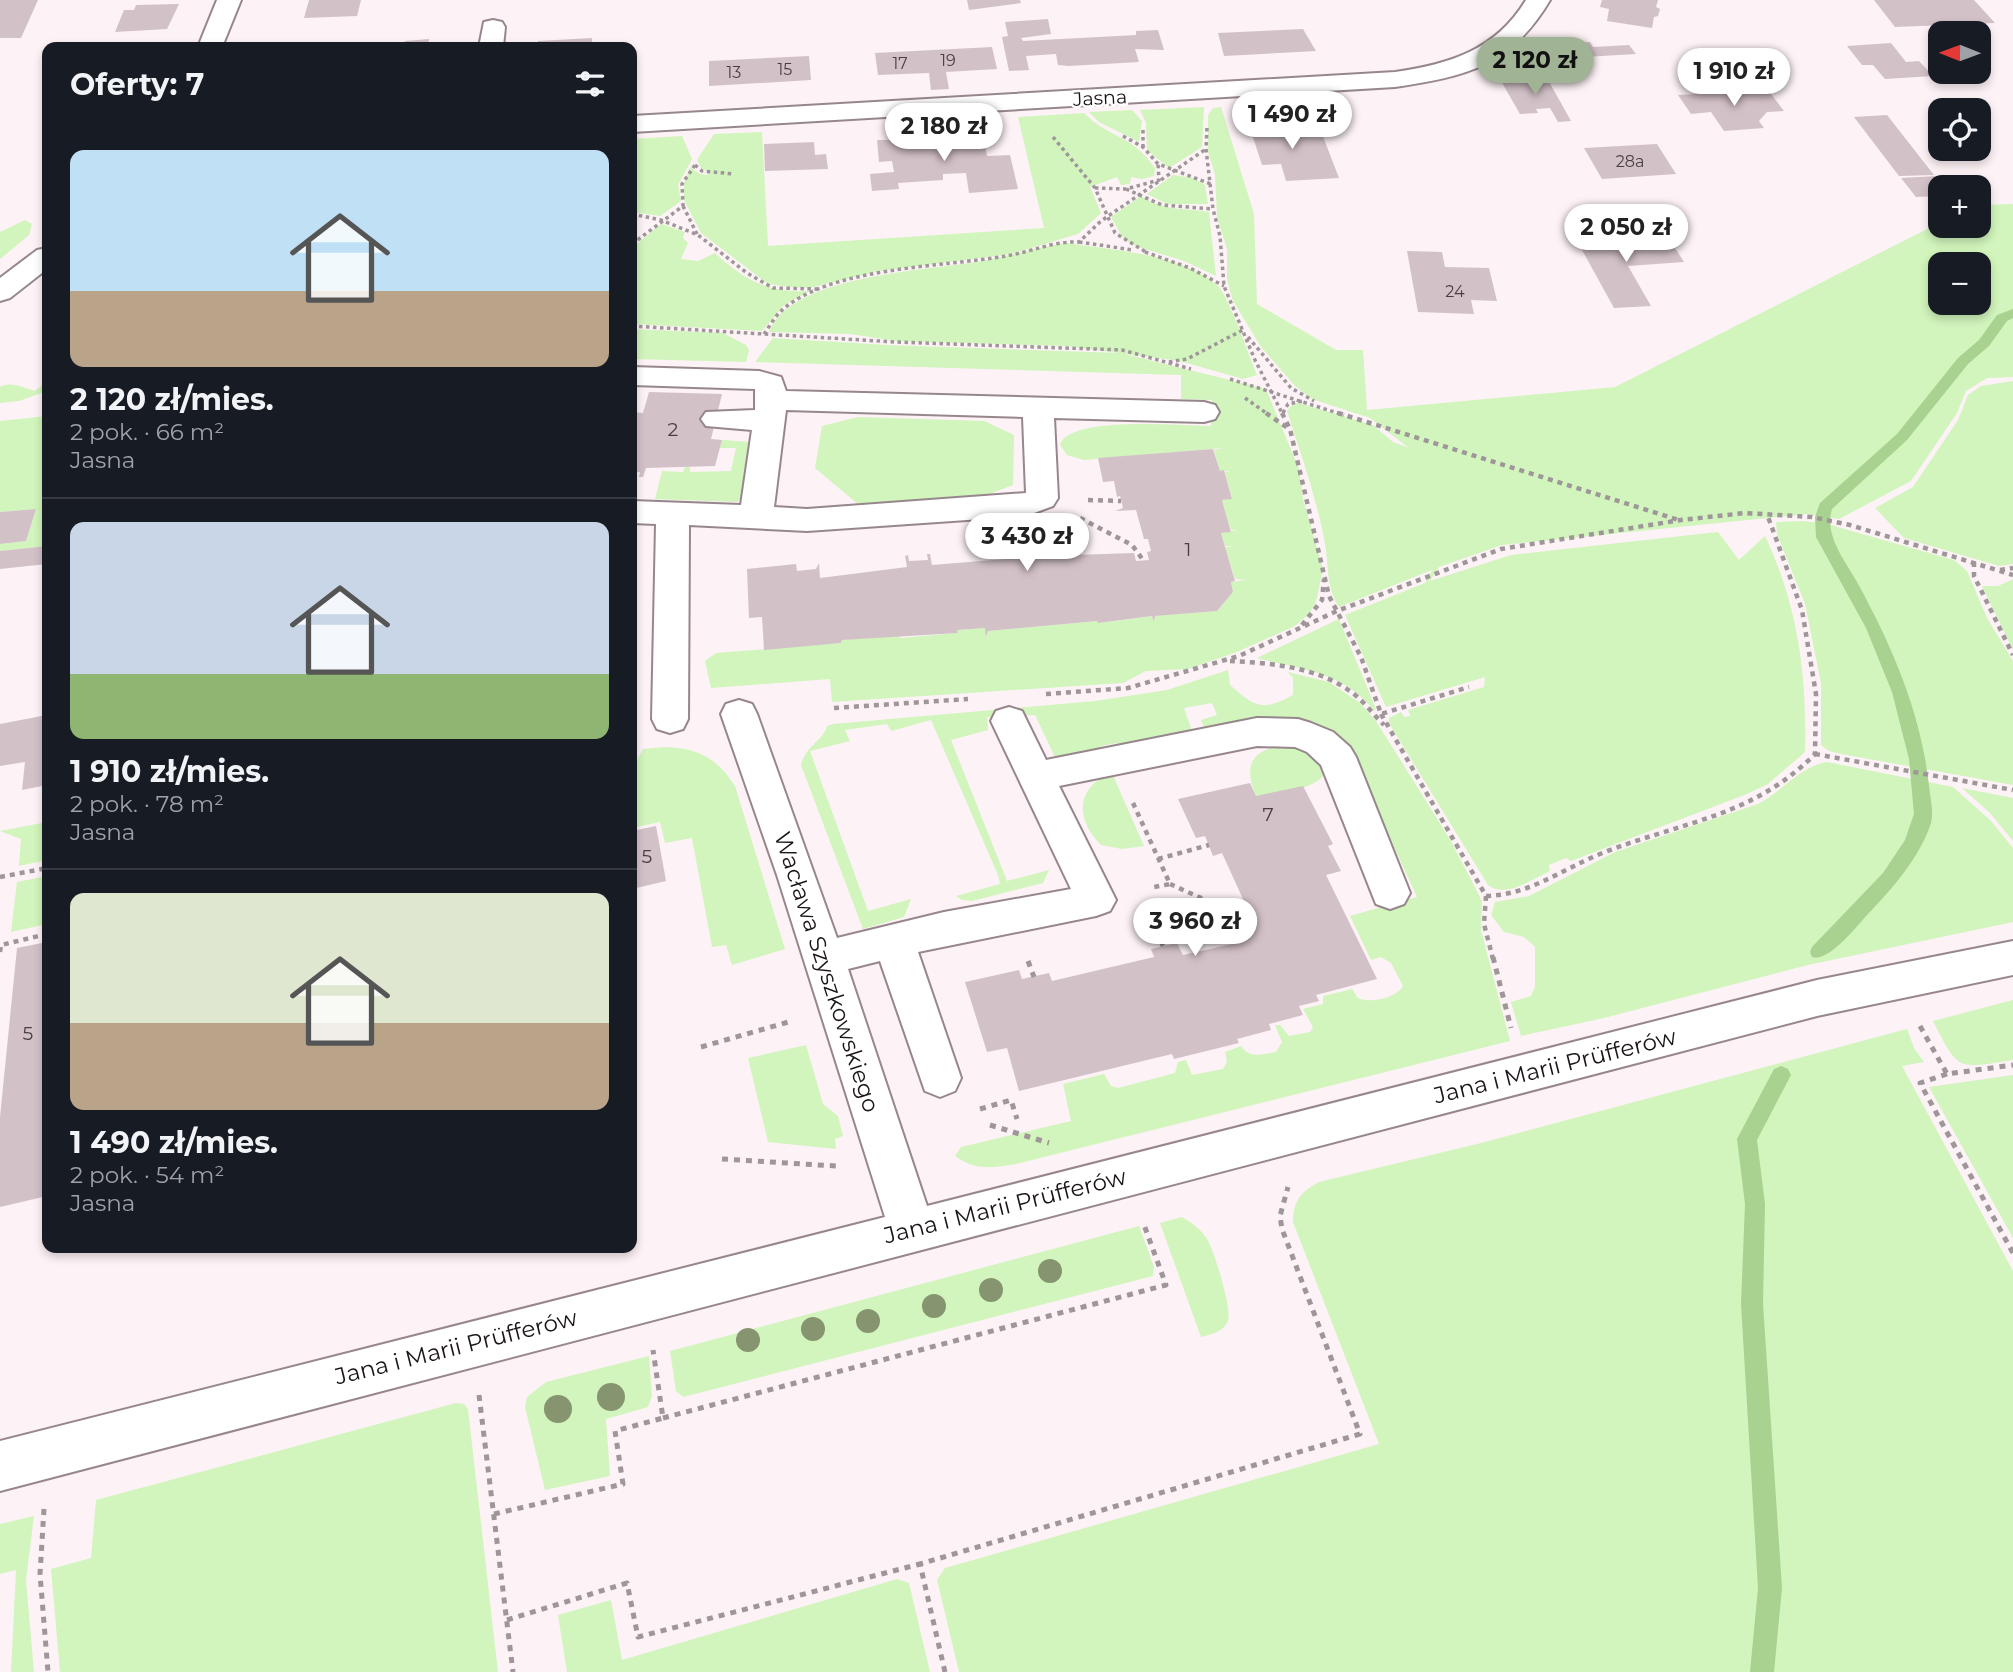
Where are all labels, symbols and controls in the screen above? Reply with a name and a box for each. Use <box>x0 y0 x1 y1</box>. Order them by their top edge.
north arrow <box>1928 21 1992 84</box>
map controls <box>1928 21 1991 315</box>
pin: 2 120 zł <box>1463 38 1607 97</box>
text: 2 120 zł <box>1493 46 1577 74</box>
pin: 1 910 zł <box>1662 48 1806 108</box>
house number: 19 <box>940 51 956 70</box>
house number: 17 <box>892 54 908 73</box>
text: 1 910 zł <box>1693 57 1775 85</box>
house number: 15 <box>778 60 792 79</box>
house number: 13 <box>727 63 741 82</box>
icon: filters <box>571 65 609 103</box>
text: Oferty: 7 <box>70 66 204 103</box>
street label: Jasna <box>1071 85 1128 111</box>
pin: 1 490 zł <box>1220 92 1364 151</box>
button: locate <box>1928 98 1991 161</box>
text: 1 490 zł <box>1248 100 1336 128</box>
pin: 2 180 zł <box>872 104 1016 163</box>
text: 2 180 zł <box>901 112 987 140</box>
house number: 28a <box>1616 152 1644 171</box>
button: + <box>1928 175 1991 238</box>
icon: home <box>277 195 403 321</box>
pin: 2 050 zł <box>1554 204 1698 264</box>
text: 2 050 zł <box>1580 213 1672 241</box>
button: − <box>1928 252 1991 315</box>
house number: 24 <box>1445 282 1465 301</box>
text: 2 120 zł/mies. <box>70 381 274 418</box>
text: 2 pok. · 66 m² <box>70 418 224 446</box>
house number: 2 <box>668 418 679 441</box>
text: Jasna <box>70 446 135 474</box>
pin: 3 430 zł <box>955 514 1099 573</box>
text: 3 430 zł <box>981 522 1073 550</box>
house number: 1 <box>1185 538 1191 561</box>
icon: home <box>277 567 403 693</box>
text: 1 910 zł/mies. <box>70 753 269 790</box>
text: 2 pok. · 78 m² <box>70 790 224 818</box>
house number: 7 <box>1262 803 1274 826</box>
text: Jasna <box>70 818 135 846</box>
street label: Wacława Szyszkowskiego <box>768 828 886 1116</box>
house number: 5 <box>642 845 653 868</box>
pin: 3 960 zł <box>1123 898 1267 958</box>
text: 3 960 zł <box>1149 907 1241 935</box>
icon: home <box>277 938 403 1064</box>
house number: 5 <box>23 1022 34 1045</box>
street label: Jana i Marii Prüfferów <box>1430 1022 1680 1110</box>
text: 1 490 zł/mies. <box>70 1124 278 1161</box>
text: 2 pok. · 54 m² <box>70 1161 224 1189</box>
street label: Jana i Marii Prüfferów <box>880 1162 1130 1250</box>
text: Jasna <box>70 1189 135 1217</box>
street label: Jana i Marii Prüfferów <box>331 1303 581 1391</box>

